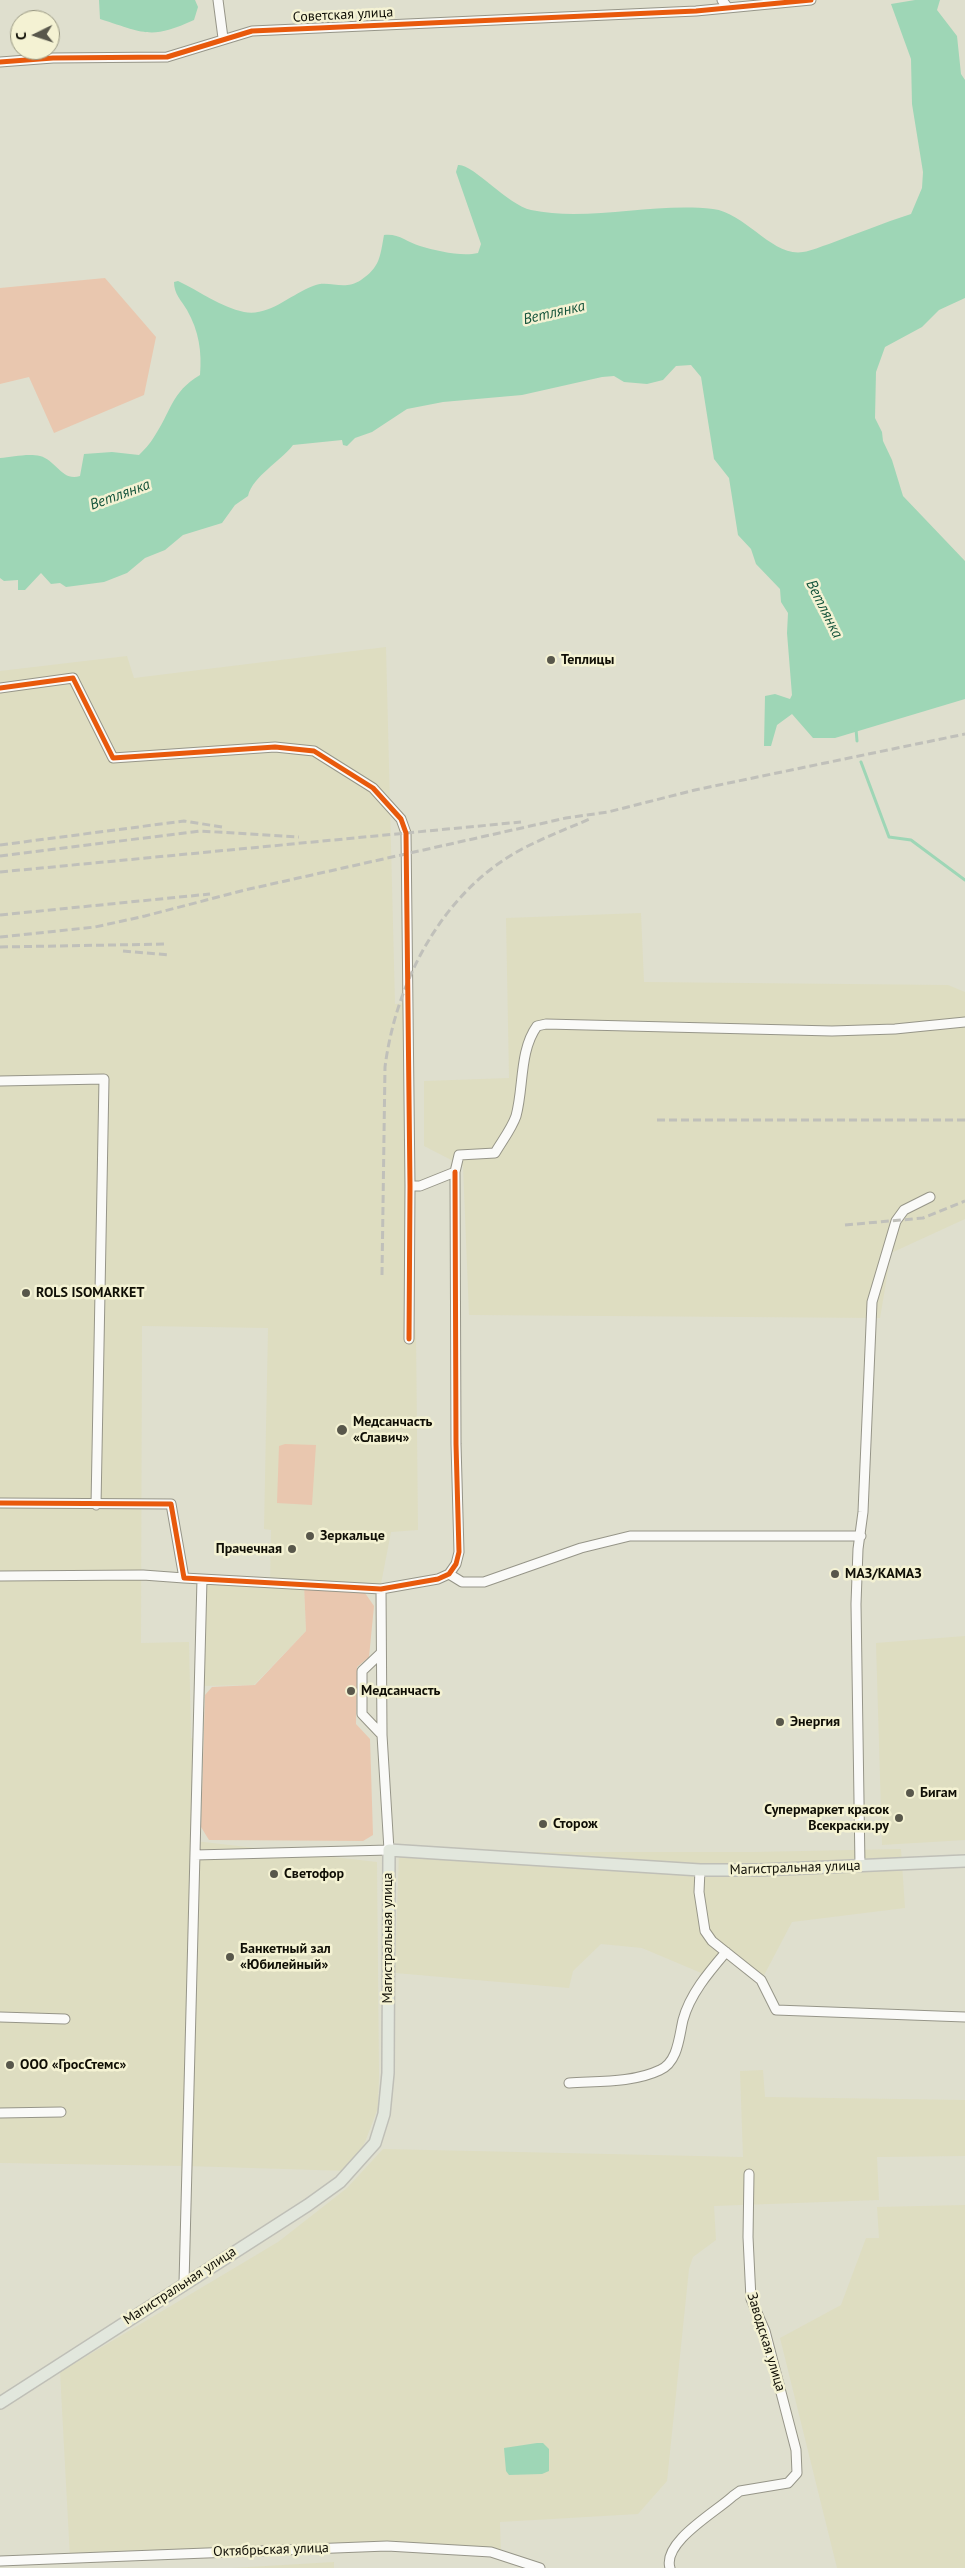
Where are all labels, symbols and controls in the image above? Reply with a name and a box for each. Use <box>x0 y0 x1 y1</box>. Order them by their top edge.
street label: Советская улица <box>292 4 394 26</box>
north arrow <box>10 10 60 60</box>
text: С <box>12 31 30 41</box>
water label: Ветлянка <box>521 297 587 329</box>
water label: Ветлянка <box>87 476 153 514</box>
water label: Ветлянка <box>802 577 846 641</box>
place label: Теплицы <box>561 652 614 668</box>
marker: Теплицы <box>545 654 557 666</box>
place label: ROLS ISOMARKET <box>36 1285 144 1301</box>
marker: ROLS ISOMARKET <box>20 1287 32 1299</box>
place label: Медсанчасть «Славич» <box>353 1414 432 1446</box>
marker: Медсанчасть «Славич» <box>335 1423 349 1437</box>
place label: Зеркальце <box>320 1528 385 1544</box>
marker: Зеркальце <box>304 1530 316 1542</box>
place label: Прачечная <box>216 1541 282 1557</box>
marker: Прачечная <box>286 1543 298 1555</box>
place label: МАЗ/КАМАЗ <box>845 1566 922 1582</box>
marker: МАЗ/КАМАЗ <box>829 1568 841 1580</box>
place label: Медсанчасть <box>361 1683 440 1699</box>
marker: Медсанчасть <box>345 1685 357 1697</box>
place label: Энергия <box>790 1714 840 1730</box>
marker: Энергия <box>774 1716 786 1728</box>
place label: Бигам <box>920 1785 957 1801</box>
marker: Бигам <box>904 1787 916 1799</box>
place label: Супермаркет красок Всекраски.ру <box>764 1802 889 1834</box>
marker: Супермаркет красок Всекраски.ру <box>893 1812 905 1824</box>
place label: Сторож <box>553 1816 598 1832</box>
marker: Сторож <box>537 1818 549 1830</box>
street label: Магистральная улица <box>729 1857 861 1879</box>
place label: Светофор <box>284 1866 344 1882</box>
marker: Светофор <box>268 1868 280 1880</box>
street label: Магистральная улица <box>380 1872 396 2004</box>
place label: Банкетный зал «Юбилейный» <box>240 1941 331 1974</box>
marker: Банкетный зал «Юбилейный» <box>224 1951 236 1963</box>
place label: ООО «ГросСтемс» <box>20 2057 126 2073</box>
marker: ООО «ГросСтемс» <box>4 2059 16 2071</box>
street label: Магистральная улица <box>120 2243 240 2329</box>
street label: Заводская улица <box>743 2291 789 2393</box>
street label: Октябрьская улица <box>213 2540 329 2560</box>

